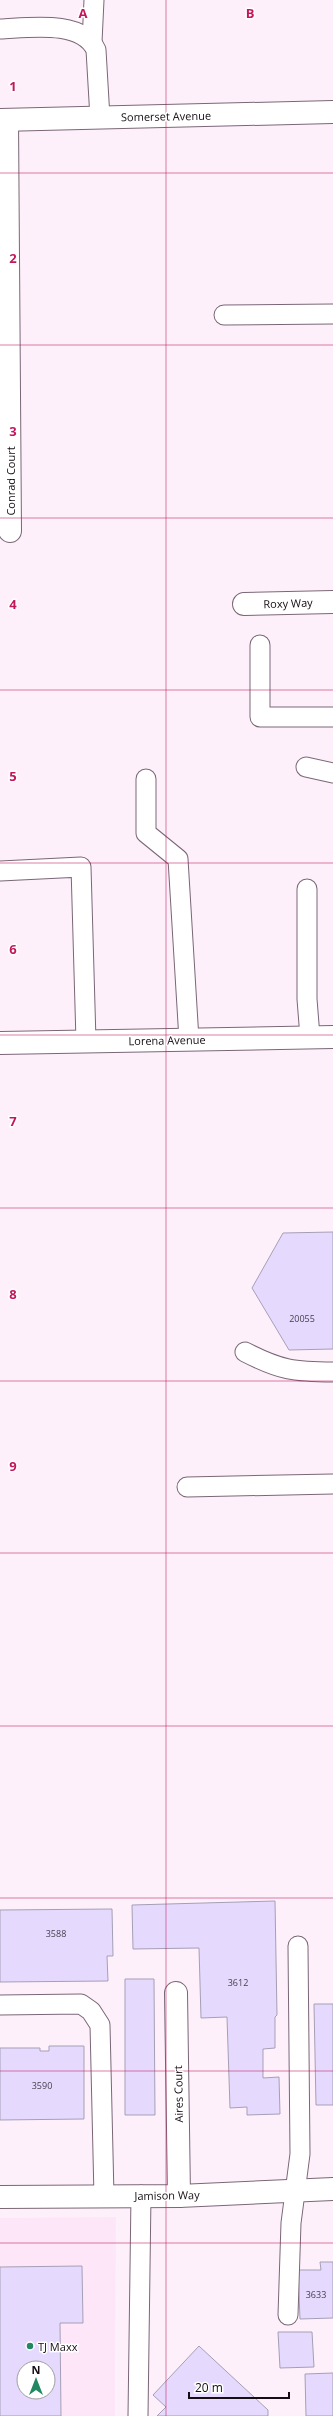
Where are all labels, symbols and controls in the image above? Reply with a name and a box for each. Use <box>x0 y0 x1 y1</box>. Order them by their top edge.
text: A <box>79 4 88 22</box>
text: B <box>246 4 255 22</box>
text: 1 <box>9 77 17 95</box>
street label: Somerset Avenue <box>121 108 211 124</box>
text: 2 <box>9 249 17 267</box>
text: 3 <box>9 422 17 440</box>
street label: Conrad Court <box>3 446 18 516</box>
text: 4 <box>9 595 17 613</box>
street label: Roxy Way <box>263 595 313 611</box>
text: 5 <box>9 767 17 785</box>
text: 6 <box>9 940 17 958</box>
street label: Lorena Avenue <box>128 1032 206 1048</box>
text: 7 <box>9 1112 17 1130</box>
text: 8 <box>9 1285 17 1303</box>
house number: 20055 <box>289 1312 315 1325</box>
text: 9 <box>9 1457 17 1475</box>
house number: 3588 <box>46 1927 66 1940</box>
house number: 3612 <box>228 1976 248 1989</box>
street label: Aires Court <box>170 2065 186 2123</box>
house number: 3590 <box>32 2079 52 2092</box>
street label: Jamison Way <box>133 2187 200 2203</box>
house number: 3633 <box>306 2288 326 2301</box>
place label: TJ Maxx <box>38 2339 78 2354</box>
marker: TJ Maxx <box>25 2341 35 2351</box>
north arrow <box>16 2360 56 2400</box>
text: N <box>32 2362 40 2377</box>
scale bar <box>189 2374 289 2400</box>
text: 20 m <box>195 2379 223 2396</box>

